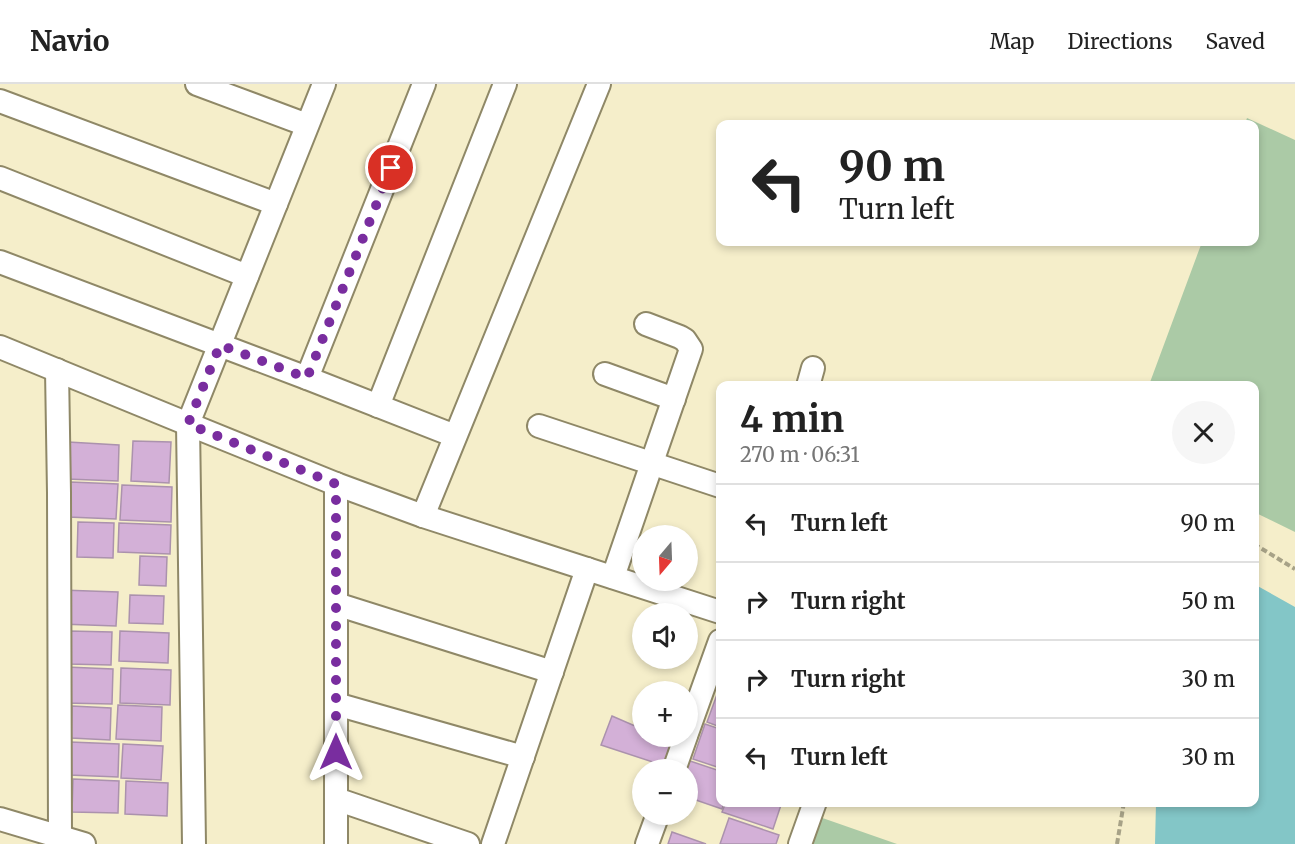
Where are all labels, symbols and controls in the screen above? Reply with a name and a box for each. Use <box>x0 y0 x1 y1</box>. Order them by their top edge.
text: Navio <box>30 23 110 59</box>
text: Map <box>990 28 1034 55</box>
text: Directions <box>1067 28 1172 55</box>
text: Saved <box>1205 28 1265 55</box>
text: 90 m <box>839 140 945 192</box>
pin <box>365 142 416 193</box>
icon: left <box>740 144 818 222</box>
icon: arrive <box>374 151 407 184</box>
text: Turn left <box>839 192 954 226</box>
text: 4 min <box>740 397 844 442</box>
button: close <box>1172 401 1235 464</box>
text: 270 m · 06:31 <box>740 442 860 467</box>
icon: left <box>740 507 773 540</box>
text: Turn left <box>791 509 888 537</box>
text: 90 m <box>1180 509 1235 537</box>
north arrow <box>632 525 698 591</box>
map controls <box>632 525 698 825</box>
icon: right <box>740 585 773 618</box>
text: Turn right <box>791 587 905 615</box>
text: 50 m <box>1181 587 1235 615</box>
button: sound <box>632 603 698 669</box>
icon: right <box>740 663 773 696</box>
text: Turn right <box>791 665 905 693</box>
text: 30 m <box>1181 665 1235 693</box>
button: + <box>632 681 698 747</box>
position arrow <box>304 720 368 784</box>
icon: left <box>740 741 773 774</box>
text: Turn left <box>791 743 888 771</box>
text: 30 m <box>1181 743 1235 771</box>
button: − <box>632 759 698 825</box>

